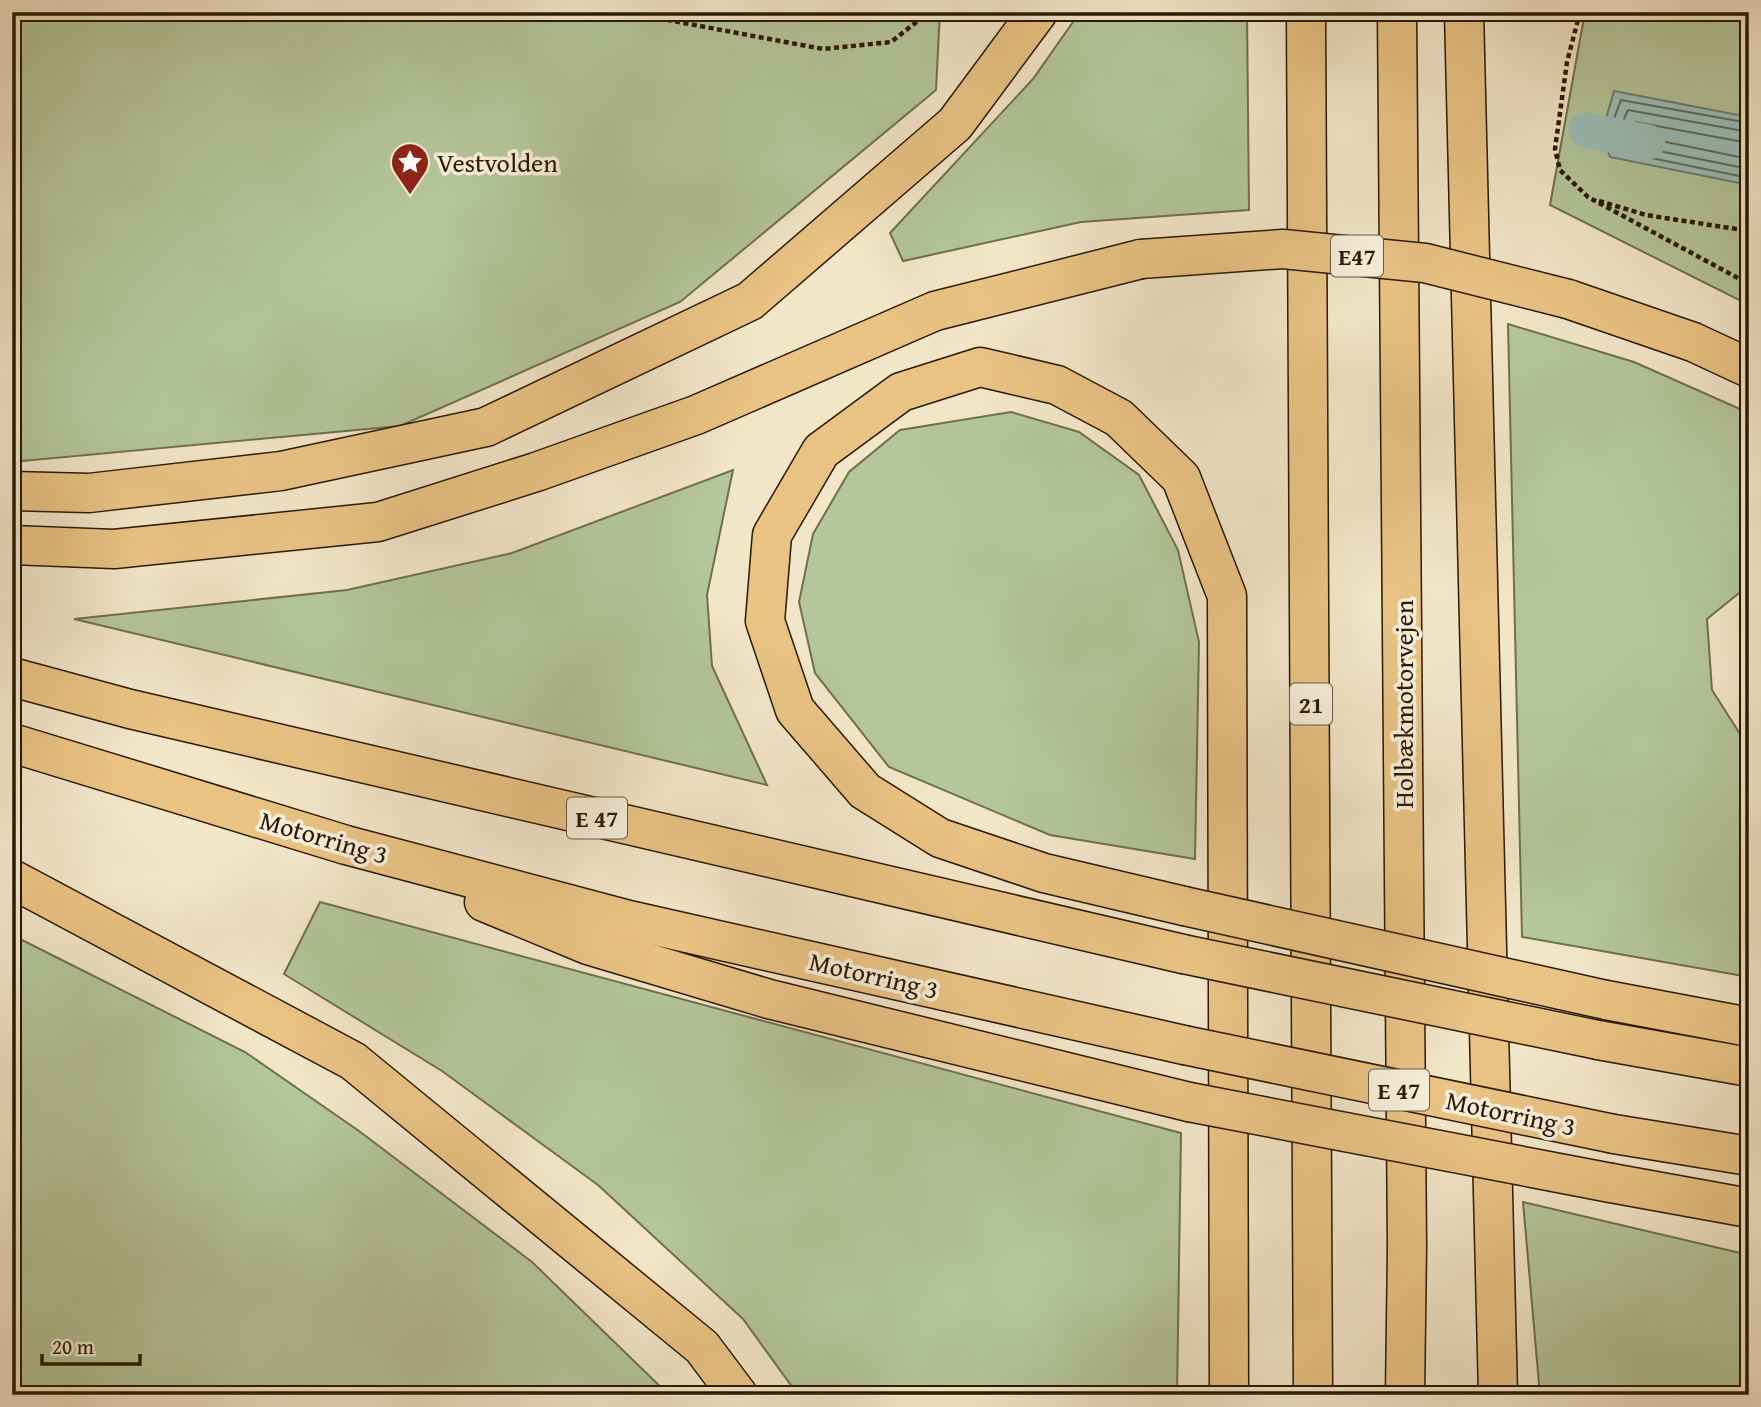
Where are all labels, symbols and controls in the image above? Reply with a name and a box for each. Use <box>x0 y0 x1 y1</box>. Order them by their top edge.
place icon: Vestvolden <box>389 141 431 196</box>
place label: Vestvolden <box>437 143 558 182</box>
road number: E47 <box>1331 235 1383 276</box>
street label: Holbækmotorvejen <box>1384 599 1423 808</box>
road number: 21 <box>1290 684 1332 724</box>
road number: E 47 <box>567 798 627 838</box>
street label: Motorring 3 <box>255 800 393 874</box>
street label: Motorring 3 <box>806 941 942 1009</box>
road number: E 47 <box>1369 1070 1429 1110</box>
street label: Motorring 3 <box>1443 1080 1579 1146</box>
scale bar <box>42 1323 140 1367</box>
text: 20 m <box>52 1331 94 1362</box>

